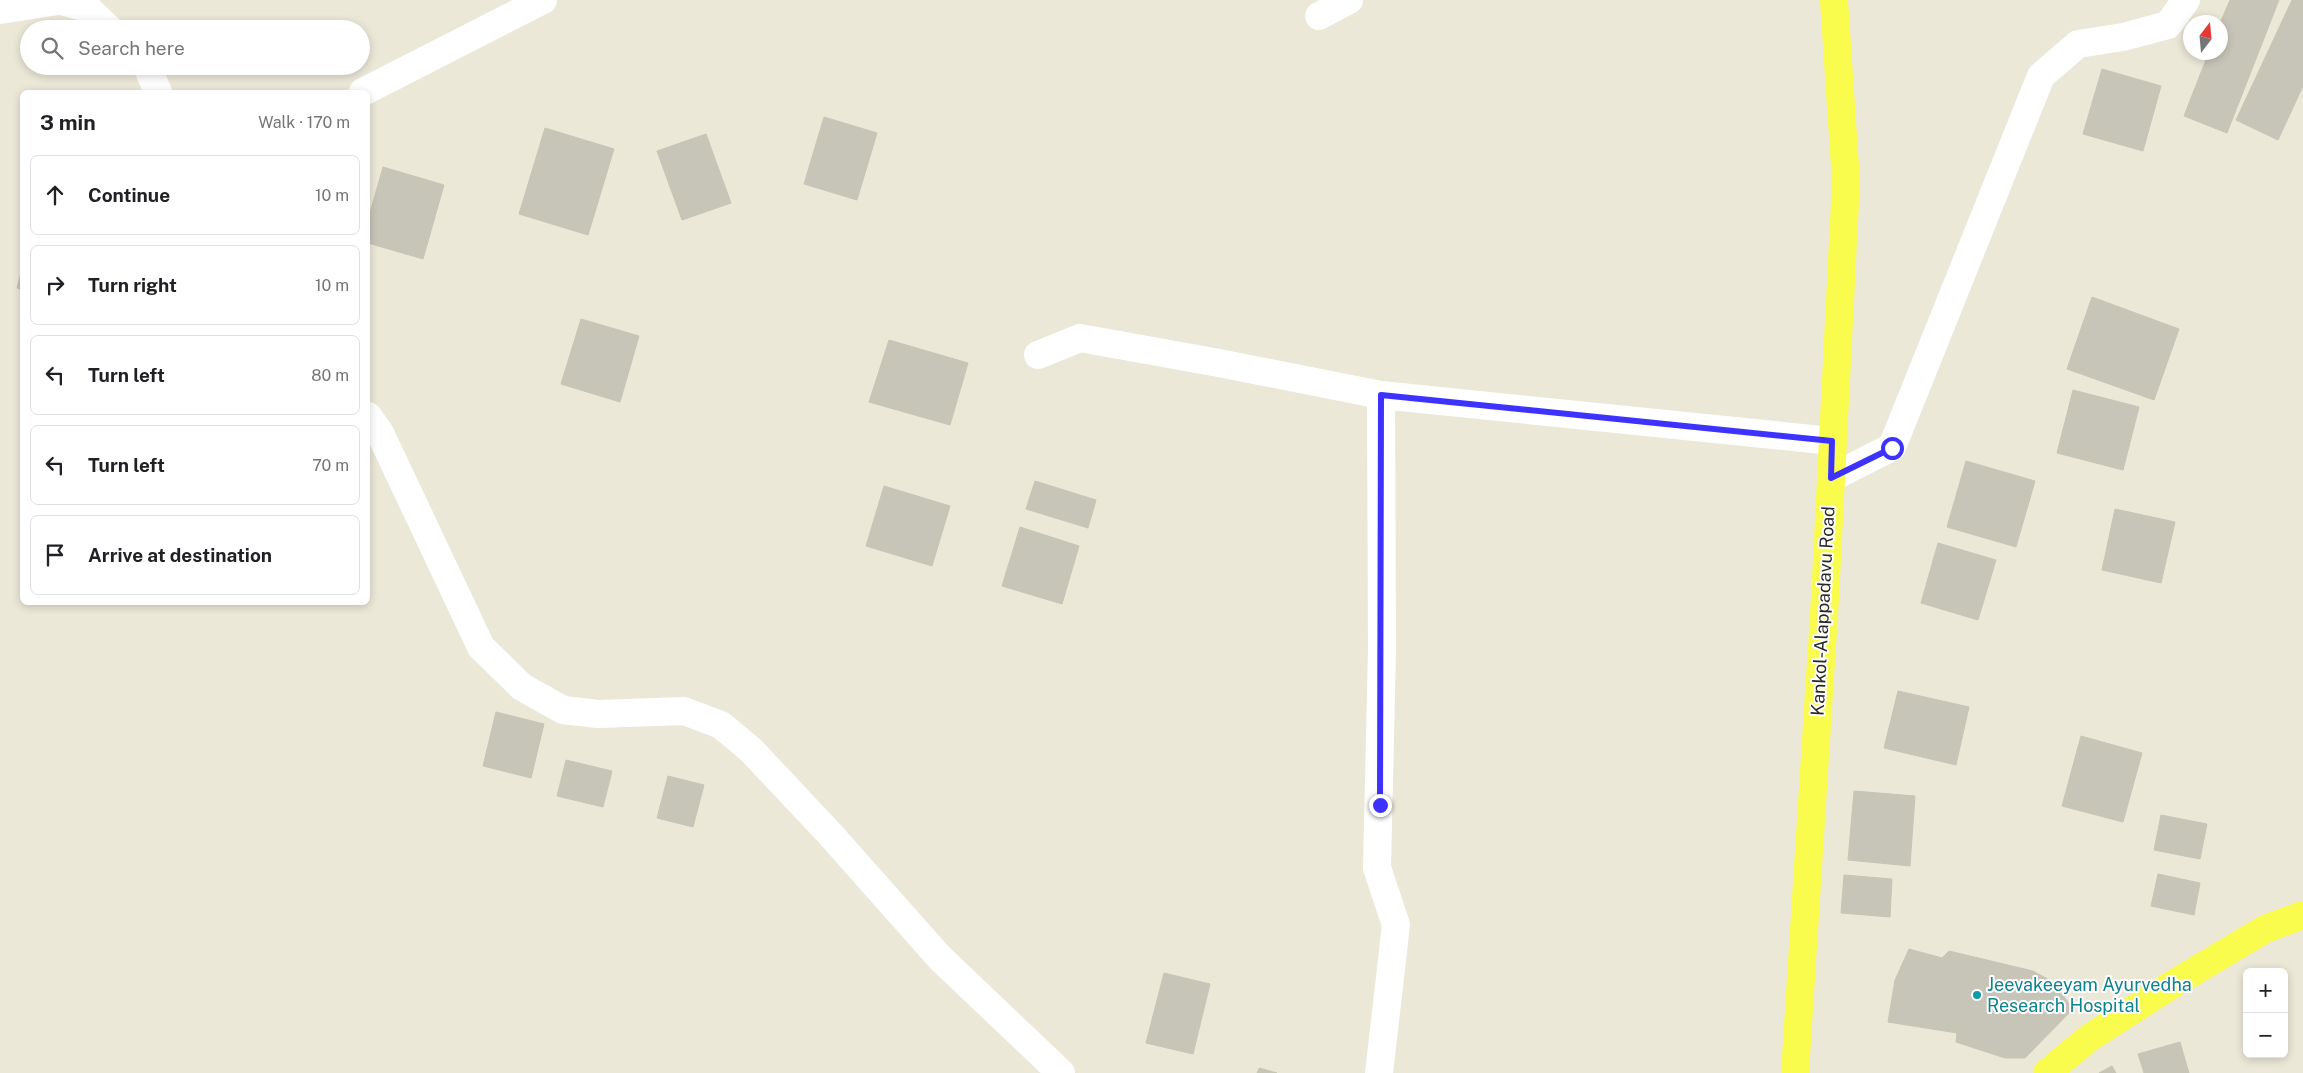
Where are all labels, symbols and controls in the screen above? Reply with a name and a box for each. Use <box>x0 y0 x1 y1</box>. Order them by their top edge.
north arrow <box>2183 15 2228 60</box>
search box <box>20 20 370 75</box>
icon: search <box>38 34 66 62</box>
text: Search here <box>78 37 185 59</box>
text: 3 min <box>40 110 96 135</box>
text: Walk · 170 m <box>258 113 350 132</box>
icon: ahead <box>41 181 69 209</box>
text: Continue <box>88 184 170 206</box>
text: 10 m <box>315 186 349 205</box>
icon: right <box>41 271 69 299</box>
text: Turn right <box>88 274 177 296</box>
text: 10 m <box>315 276 349 295</box>
icon: left <box>41 361 69 389</box>
text: Turn left <box>88 364 165 386</box>
text: 80 m <box>311 366 349 385</box>
route start <box>1881 437 1904 460</box>
icon: left <box>41 451 69 479</box>
text: Turn left <box>88 454 165 476</box>
text: 70 m <box>312 456 349 475</box>
street label: Kankol-Alappadavu Road <box>1807 506 1838 716</box>
icon: arrive <box>41 541 69 569</box>
text: Arrive at destination <box>88 544 272 566</box>
route end <box>1369 794 1392 817</box>
map controls <box>2243 968 2288 1058</box>
button: + <box>2243 968 2288 1013</box>
place label: Jeevakeeyam Ayurvedha Research Hospital <box>1987 974 2192 1016</box>
marker: Jeevakeeyam Ayurvedha Research Hospital <box>1971 989 1983 1001</box>
button: − <box>2243 1013 2288 1058</box>

